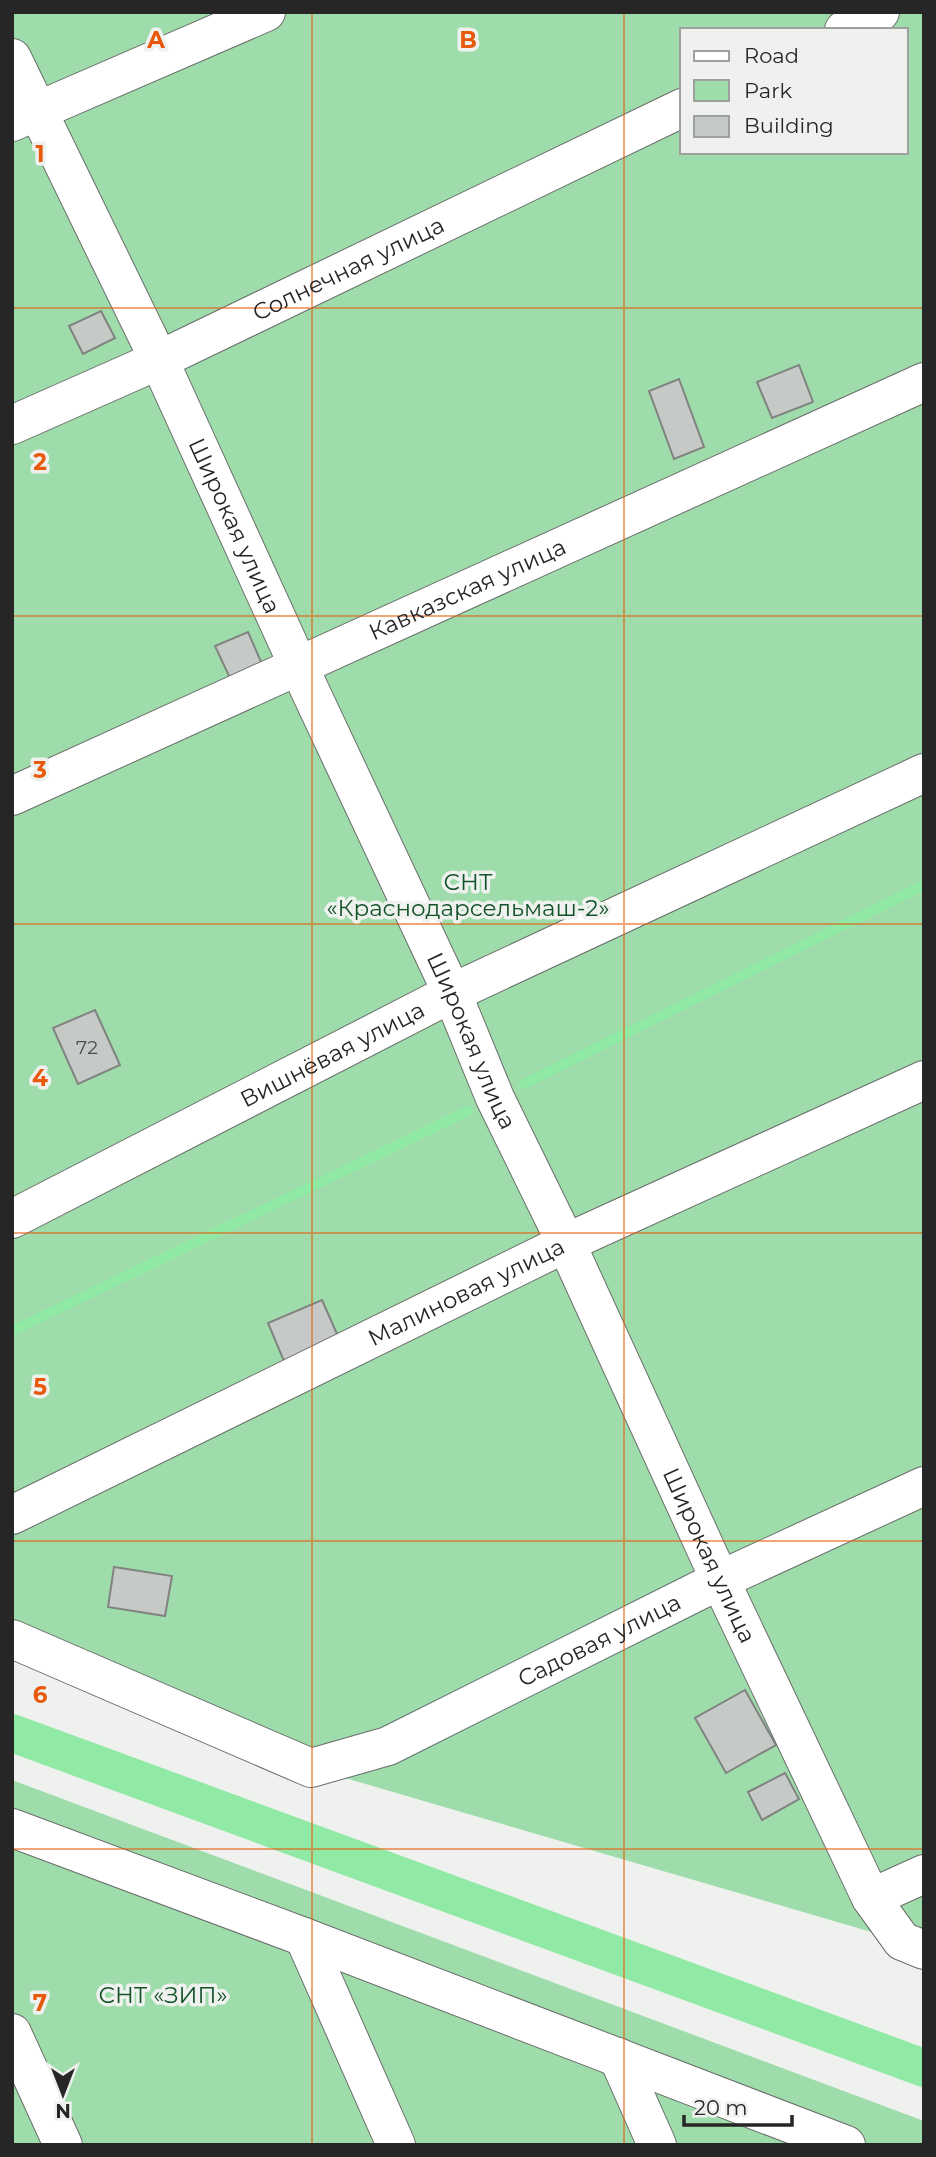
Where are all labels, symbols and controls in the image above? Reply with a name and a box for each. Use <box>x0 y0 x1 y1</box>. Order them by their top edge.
text: A <box>146 26 165 54</box>
text: B <box>459 26 477 54</box>
legend <box>680 28 908 154</box>
text: Road <box>744 43 799 68</box>
text: Park <box>744 78 792 103</box>
text: Building <box>744 113 834 138</box>
text: 1 <box>35 140 45 168</box>
street label: Солнечная улица <box>248 211 449 327</box>
street label: Широкая улица <box>182 434 287 618</box>
text: 2 <box>33 448 47 476</box>
street label: Кавказская улица <box>364 532 570 646</box>
text: 3 <box>32 756 47 784</box>
park label: СНТ «Краснодарсельмаш-2» <box>327 868 609 922</box>
street label: Широкая улица <box>421 948 522 1134</box>
street label: Вишнёвая улица <box>235 996 429 1113</box>
house number: 72 <box>76 1036 98 1059</box>
text: 4 <box>32 1064 48 1092</box>
street label: Малиновая улица <box>363 1232 569 1352</box>
text: 5 <box>33 1373 47 1401</box>
street label: Широкая улица <box>657 1463 762 1647</box>
street label: Садовая улица <box>513 1588 685 1693</box>
text: 6 <box>33 1681 48 1709</box>
park label: СНТ «ЗИП» <box>98 1981 228 2009</box>
text: 7 <box>33 1989 47 2017</box>
north arrow <box>28 2059 98 2129</box>
scale bar <box>684 2084 792 2128</box>
text: 20 m <box>694 2095 748 2120</box>
text: N <box>55 2099 71 2122</box>

